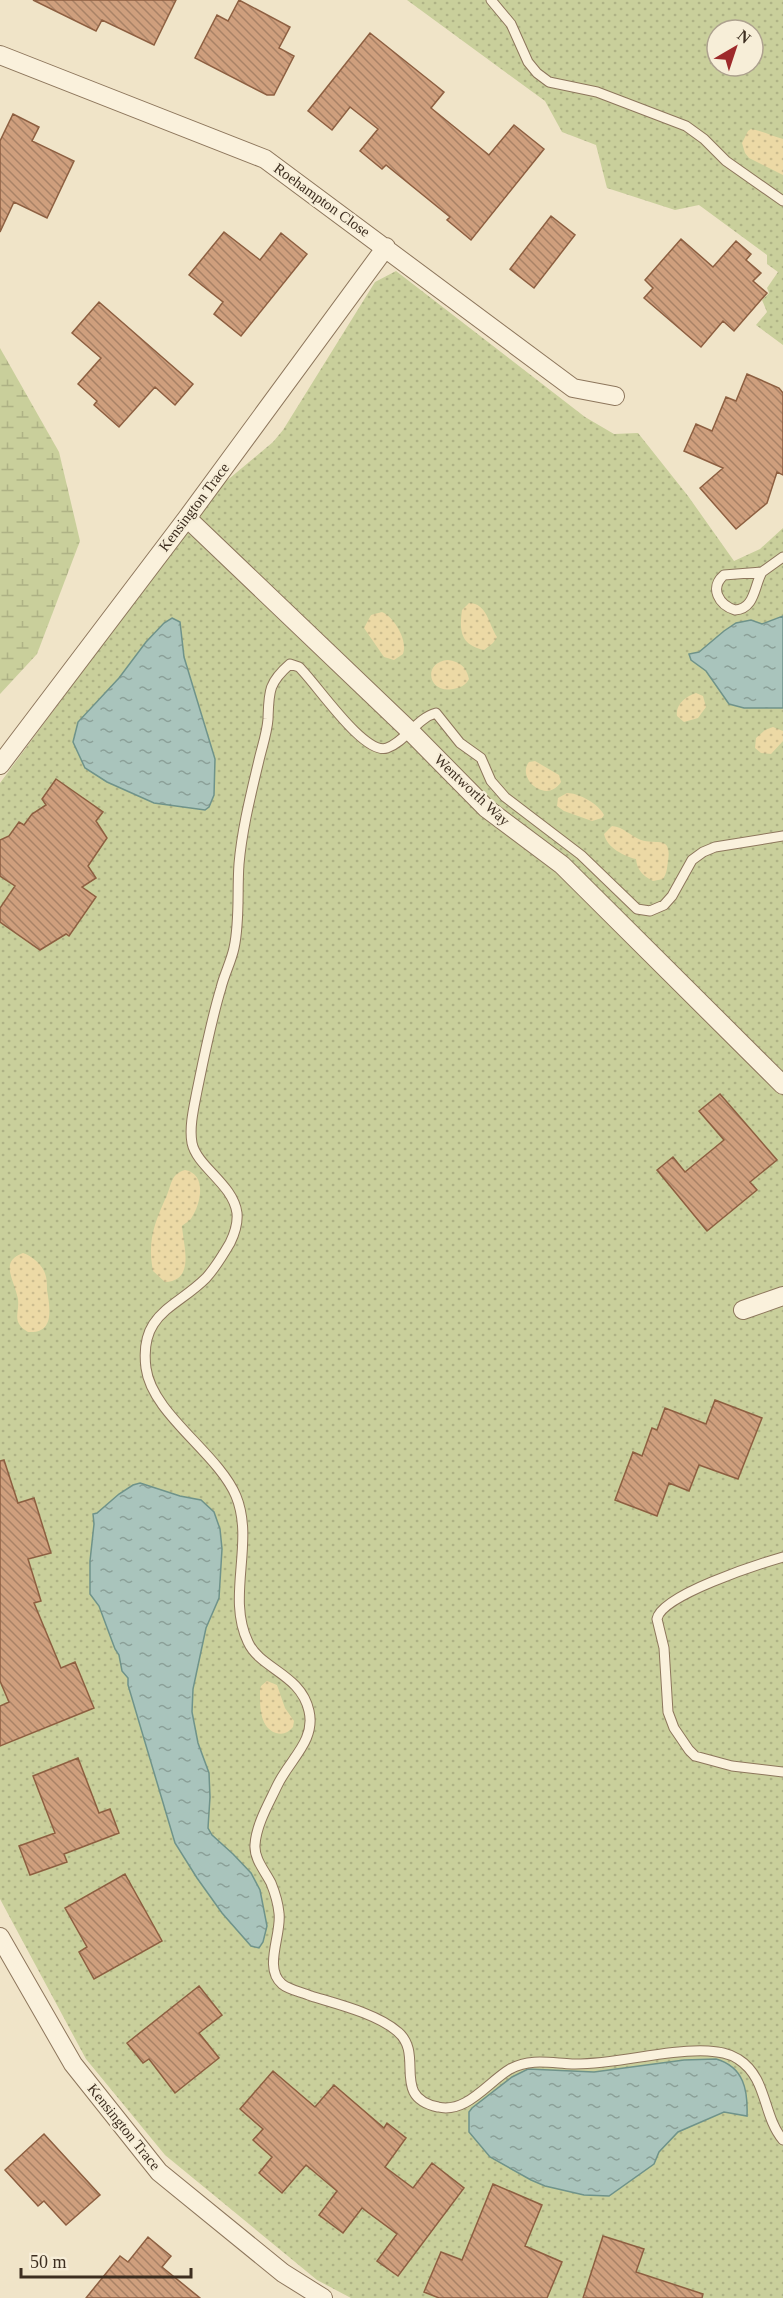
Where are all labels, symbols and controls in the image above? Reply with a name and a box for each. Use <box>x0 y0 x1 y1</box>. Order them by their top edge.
north arrow <box>705 18 765 78</box>
text: N <box>734 26 754 47</box>
street label: Roehampton Close <box>271 160 373 240</box>
street label: Kensington Trace <box>156 459 233 554</box>
street label: Wentworth Way <box>431 751 513 829</box>
street label: Kensington Trace <box>84 2081 164 2174</box>
scale bar <box>21 2241 190 2279</box>
text: 50 m <box>30 2252 67 2272</box>

